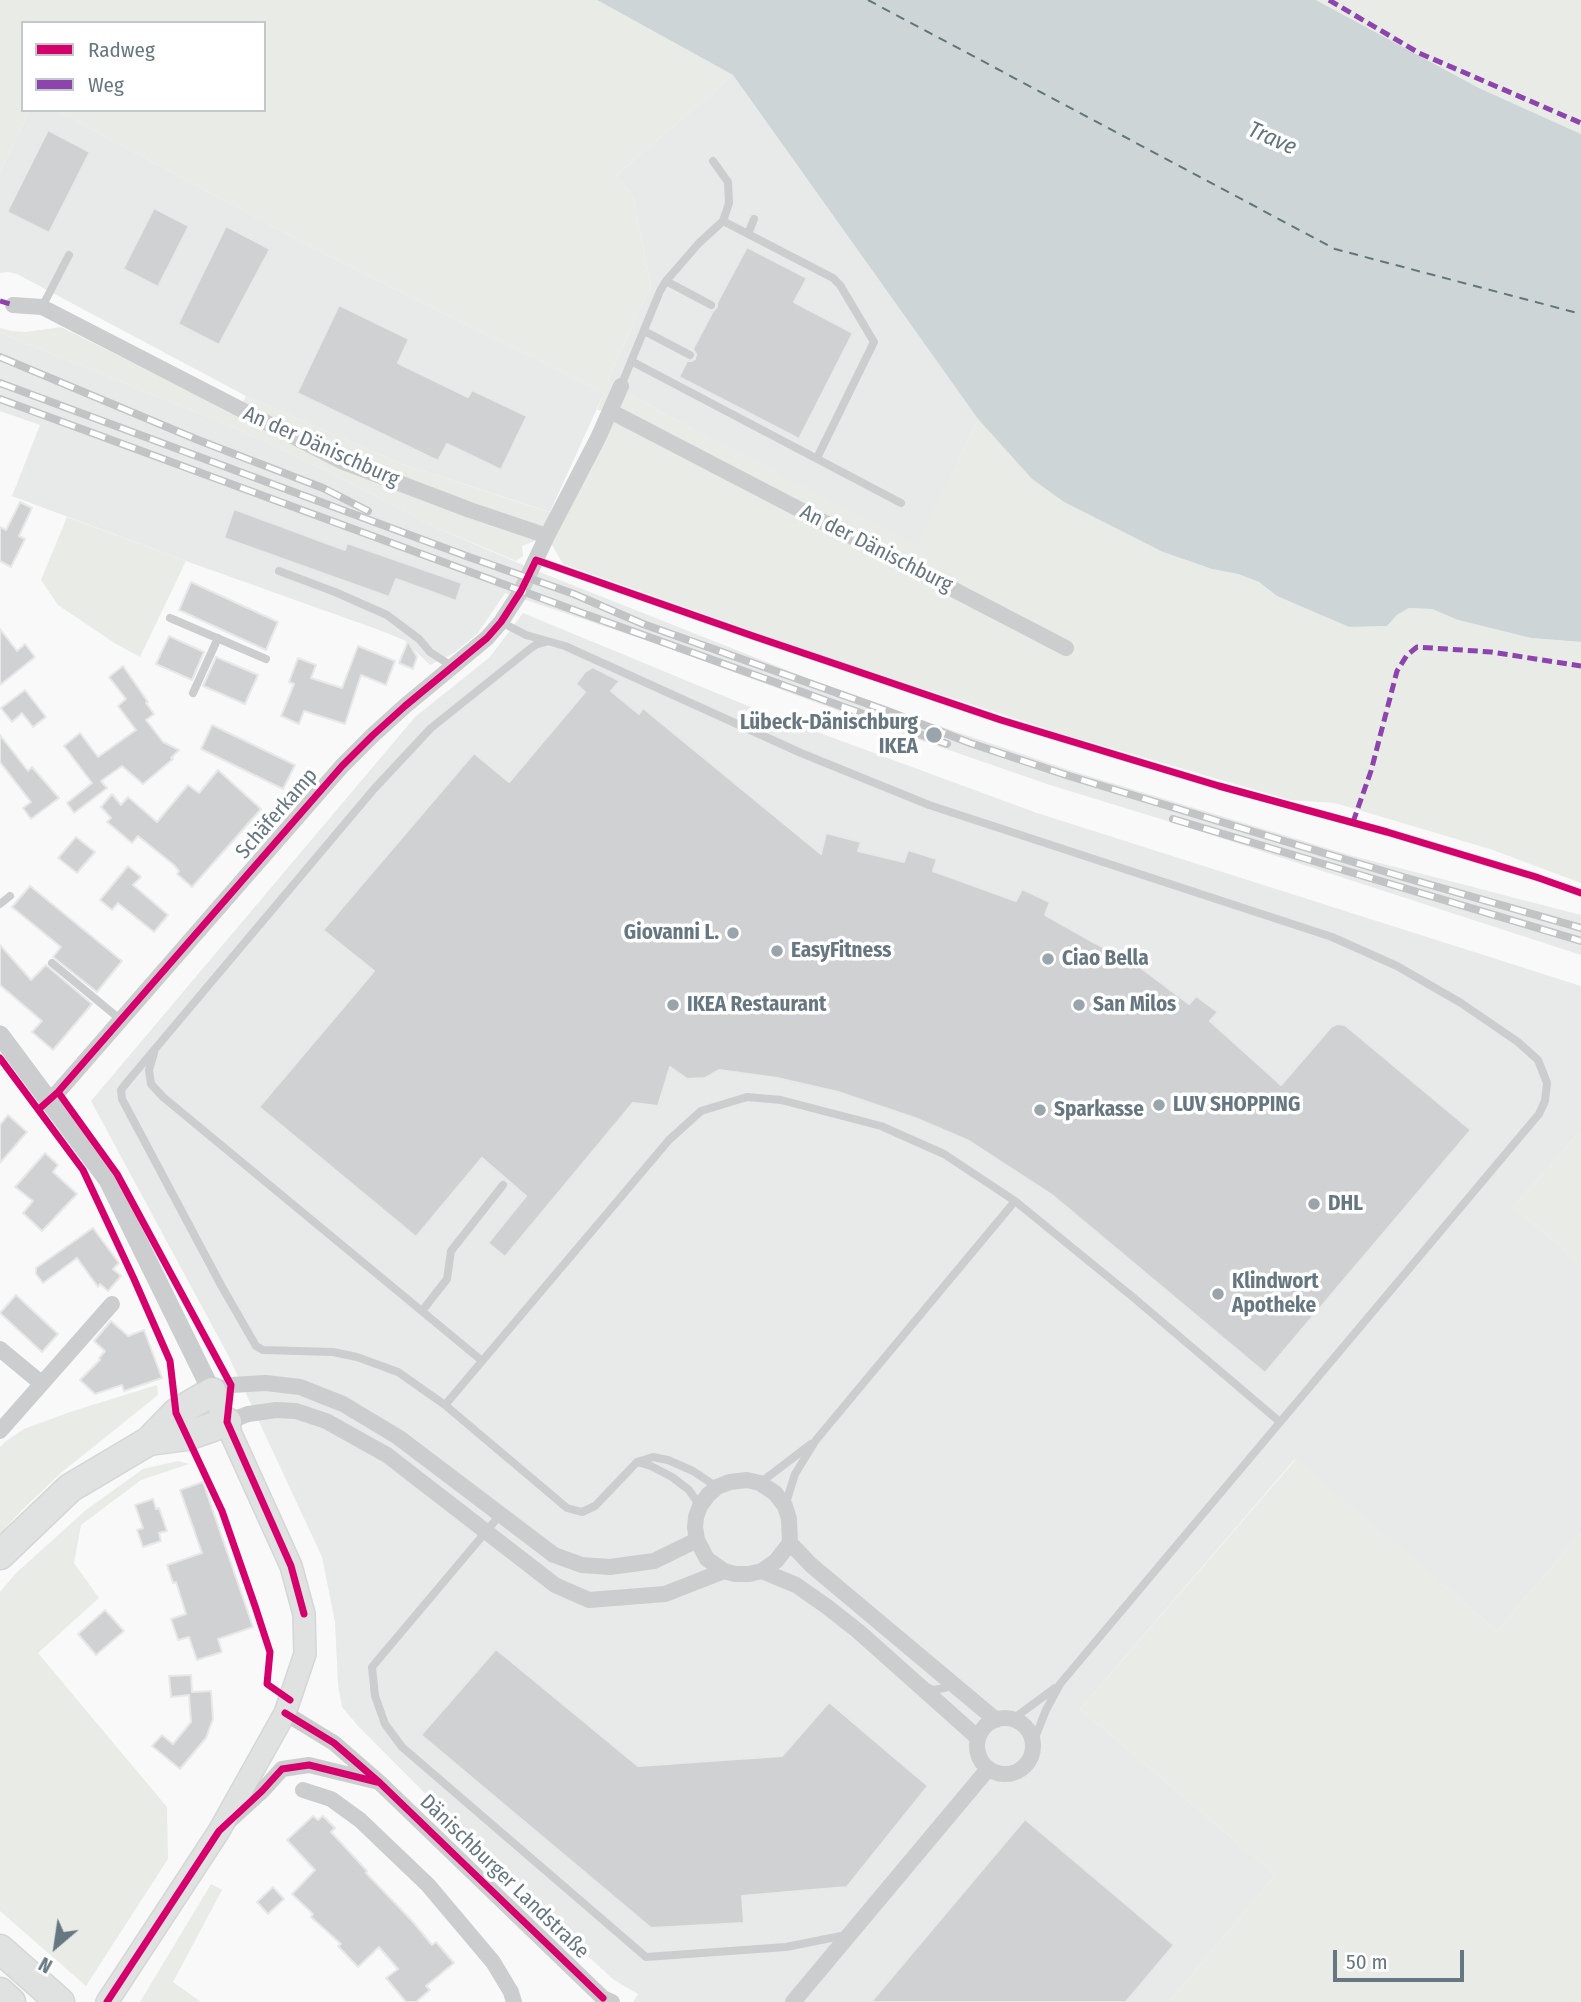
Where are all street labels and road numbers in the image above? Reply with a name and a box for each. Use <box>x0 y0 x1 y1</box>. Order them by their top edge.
street label: An der Dänischburg <box>239 401 403 493</box>
street label: An der Dänischburg <box>796 500 956 598</box>
street label: Schäferkamp <box>231 764 323 864</box>
street label: Dänischburger Landstraße <box>414 1790 594 1964</box>

